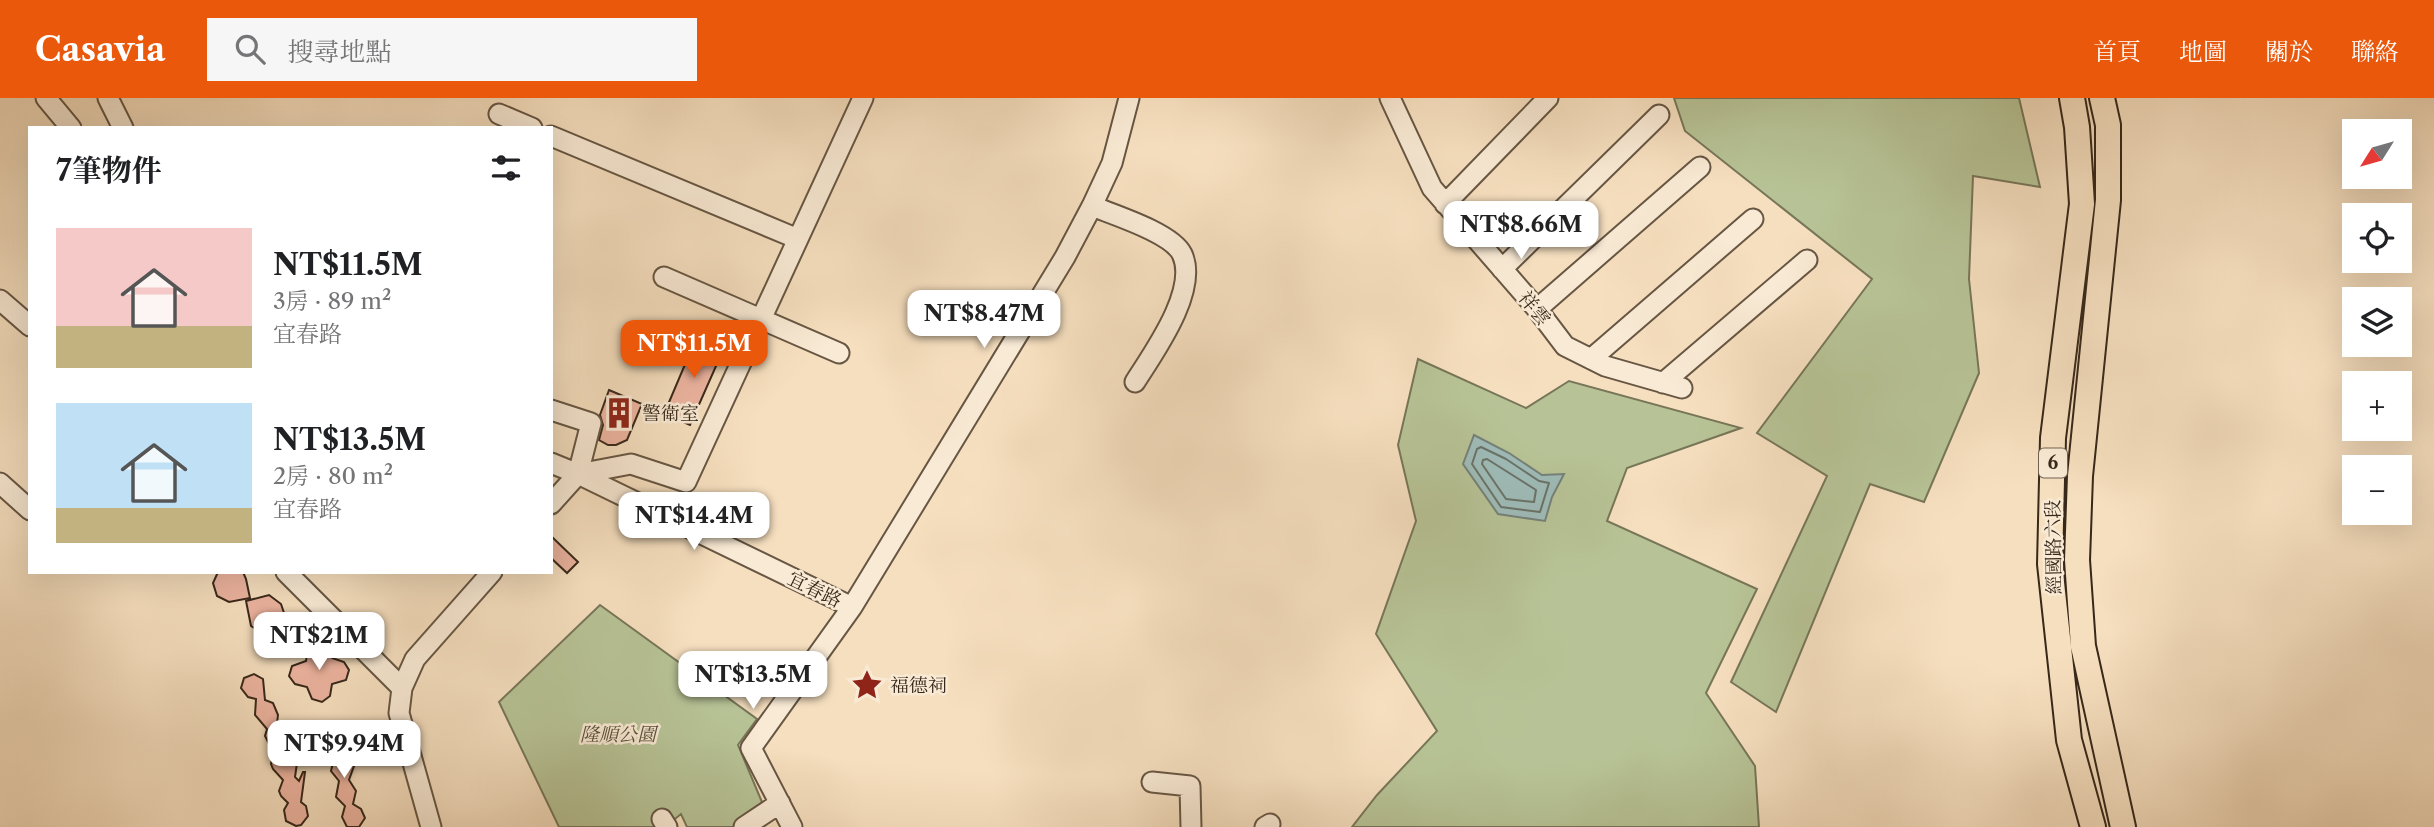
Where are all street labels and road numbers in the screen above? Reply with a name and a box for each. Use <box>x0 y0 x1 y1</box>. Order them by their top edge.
street label: 祥雲 <box>1514 286 1556 330</box>
road number: 6 <box>2039 449 2067 478</box>
street label: 經國路六段 <box>2041 499 2066 595</box>
street label: 宜春路 <box>784 567 845 612</box>

